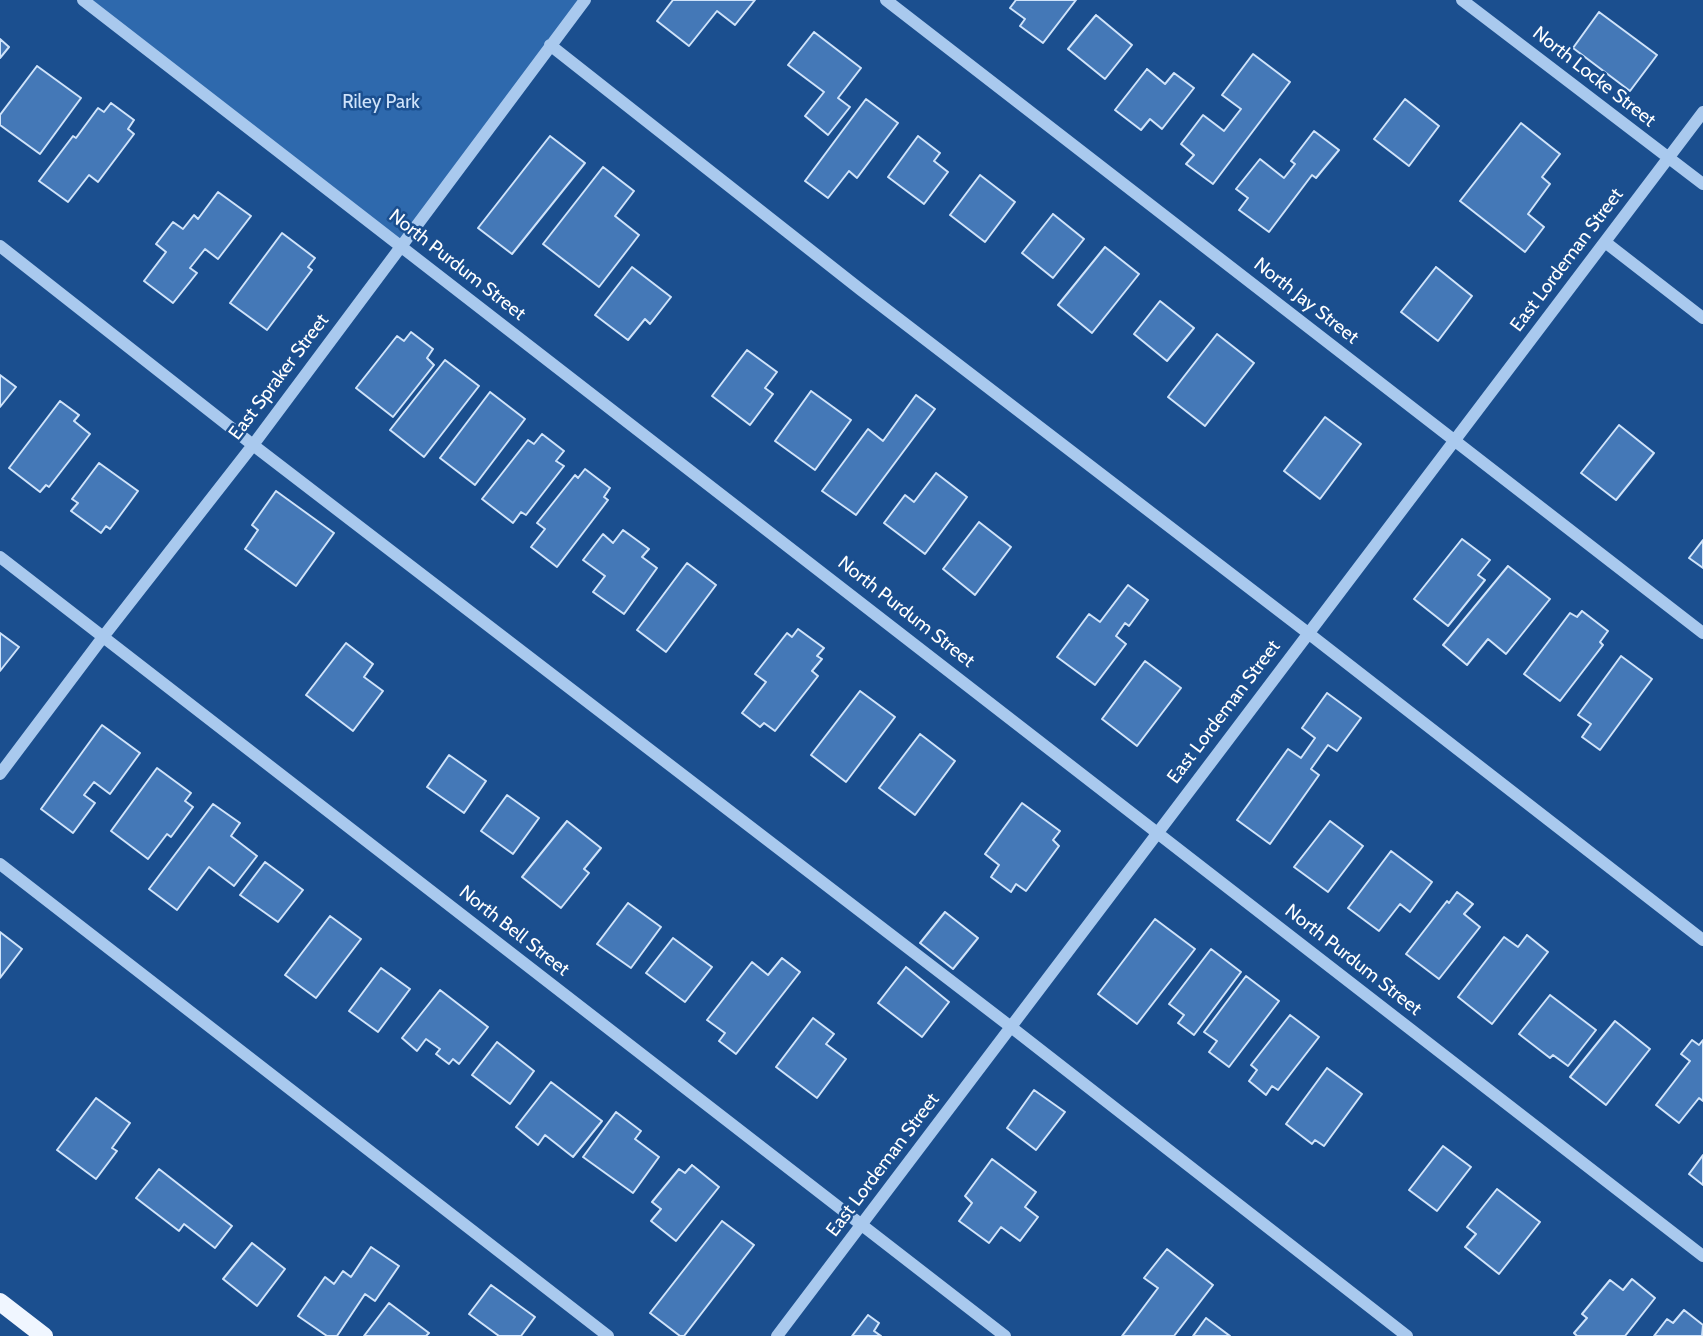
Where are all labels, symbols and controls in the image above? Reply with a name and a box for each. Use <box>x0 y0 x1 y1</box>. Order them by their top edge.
street label: North Locke Street <box>1528 22 1660 132</box>
park label: Riley Park <box>342 91 420 113</box>
street label: East Lordeman Street <box>1506 184 1628 336</box>
street label: North Purdum Street <box>384 205 530 325</box>
street label: North Jay Street <box>1249 253 1363 349</box>
street label: East Spraker Street <box>224 310 334 444</box>
street label: North Purdum Street <box>833 552 979 672</box>
street label: East Lordeman Street <box>1163 636 1285 788</box>
street label: North Bell Street <box>454 881 574 981</box>
street label: North Purdum Street <box>1280 900 1426 1020</box>
street label: East Lordeman Street <box>822 1089 944 1241</box>

